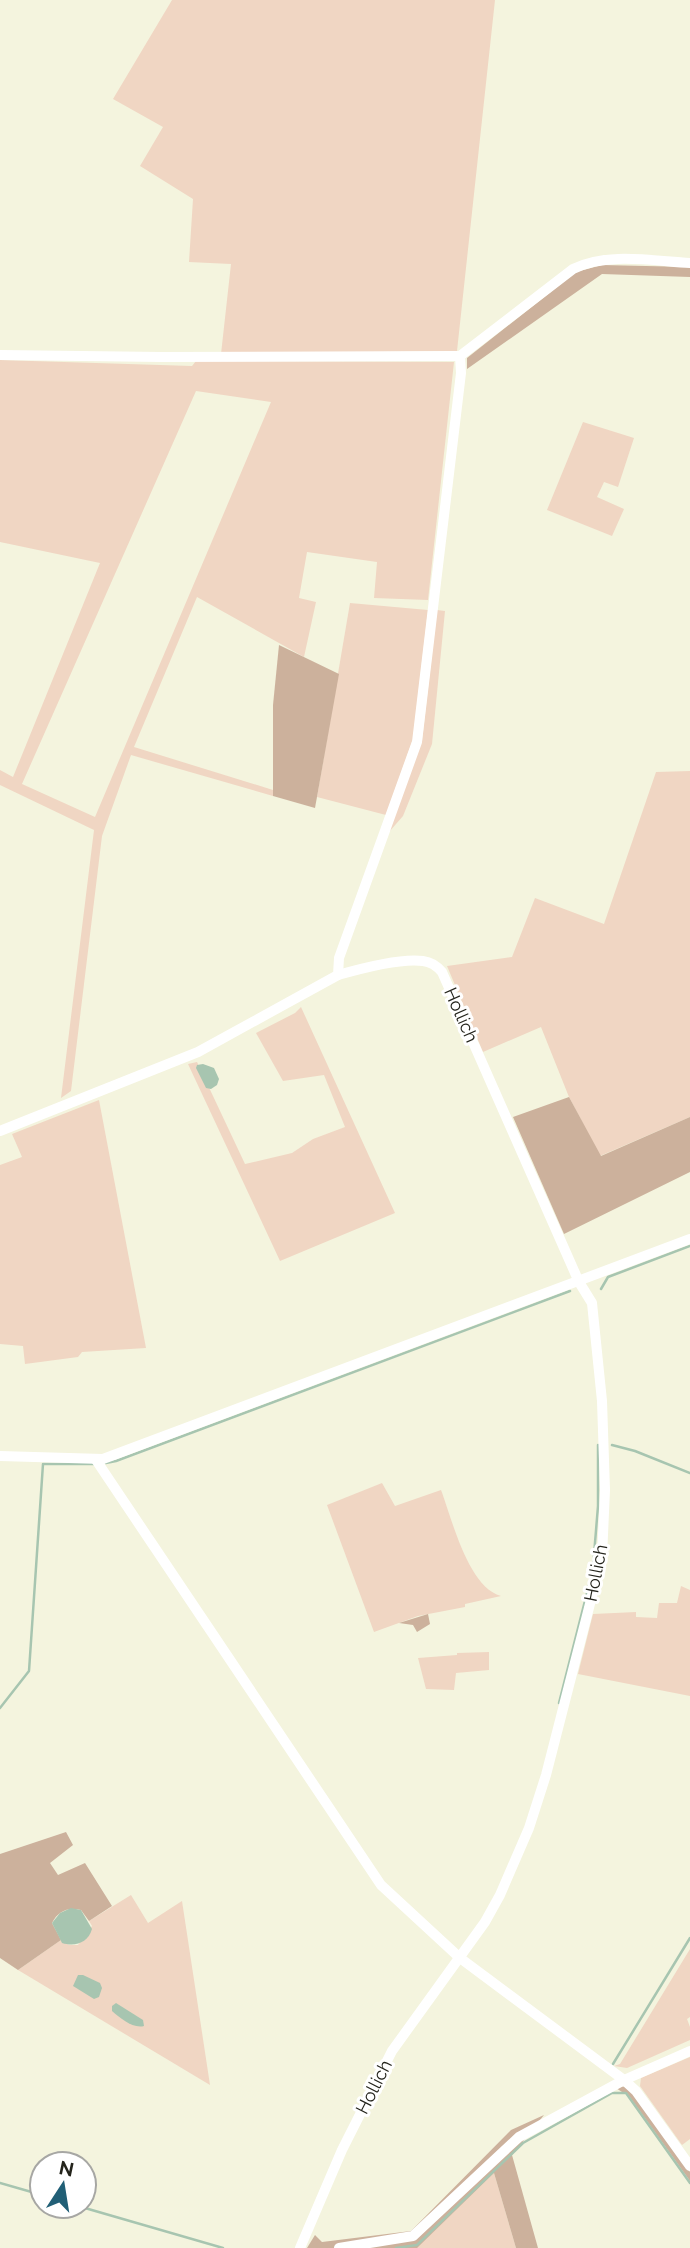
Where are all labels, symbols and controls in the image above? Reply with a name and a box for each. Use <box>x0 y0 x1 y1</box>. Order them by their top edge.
street label: Hollich <box>440 984 483 1046</box>
street label: Hollich <box>580 1542 611 1603</box>
street label: Hollich <box>351 2056 396 2117</box>
north arrow <box>28 2150 98 2220</box>
text: N <box>57 2156 76 2181</box>

